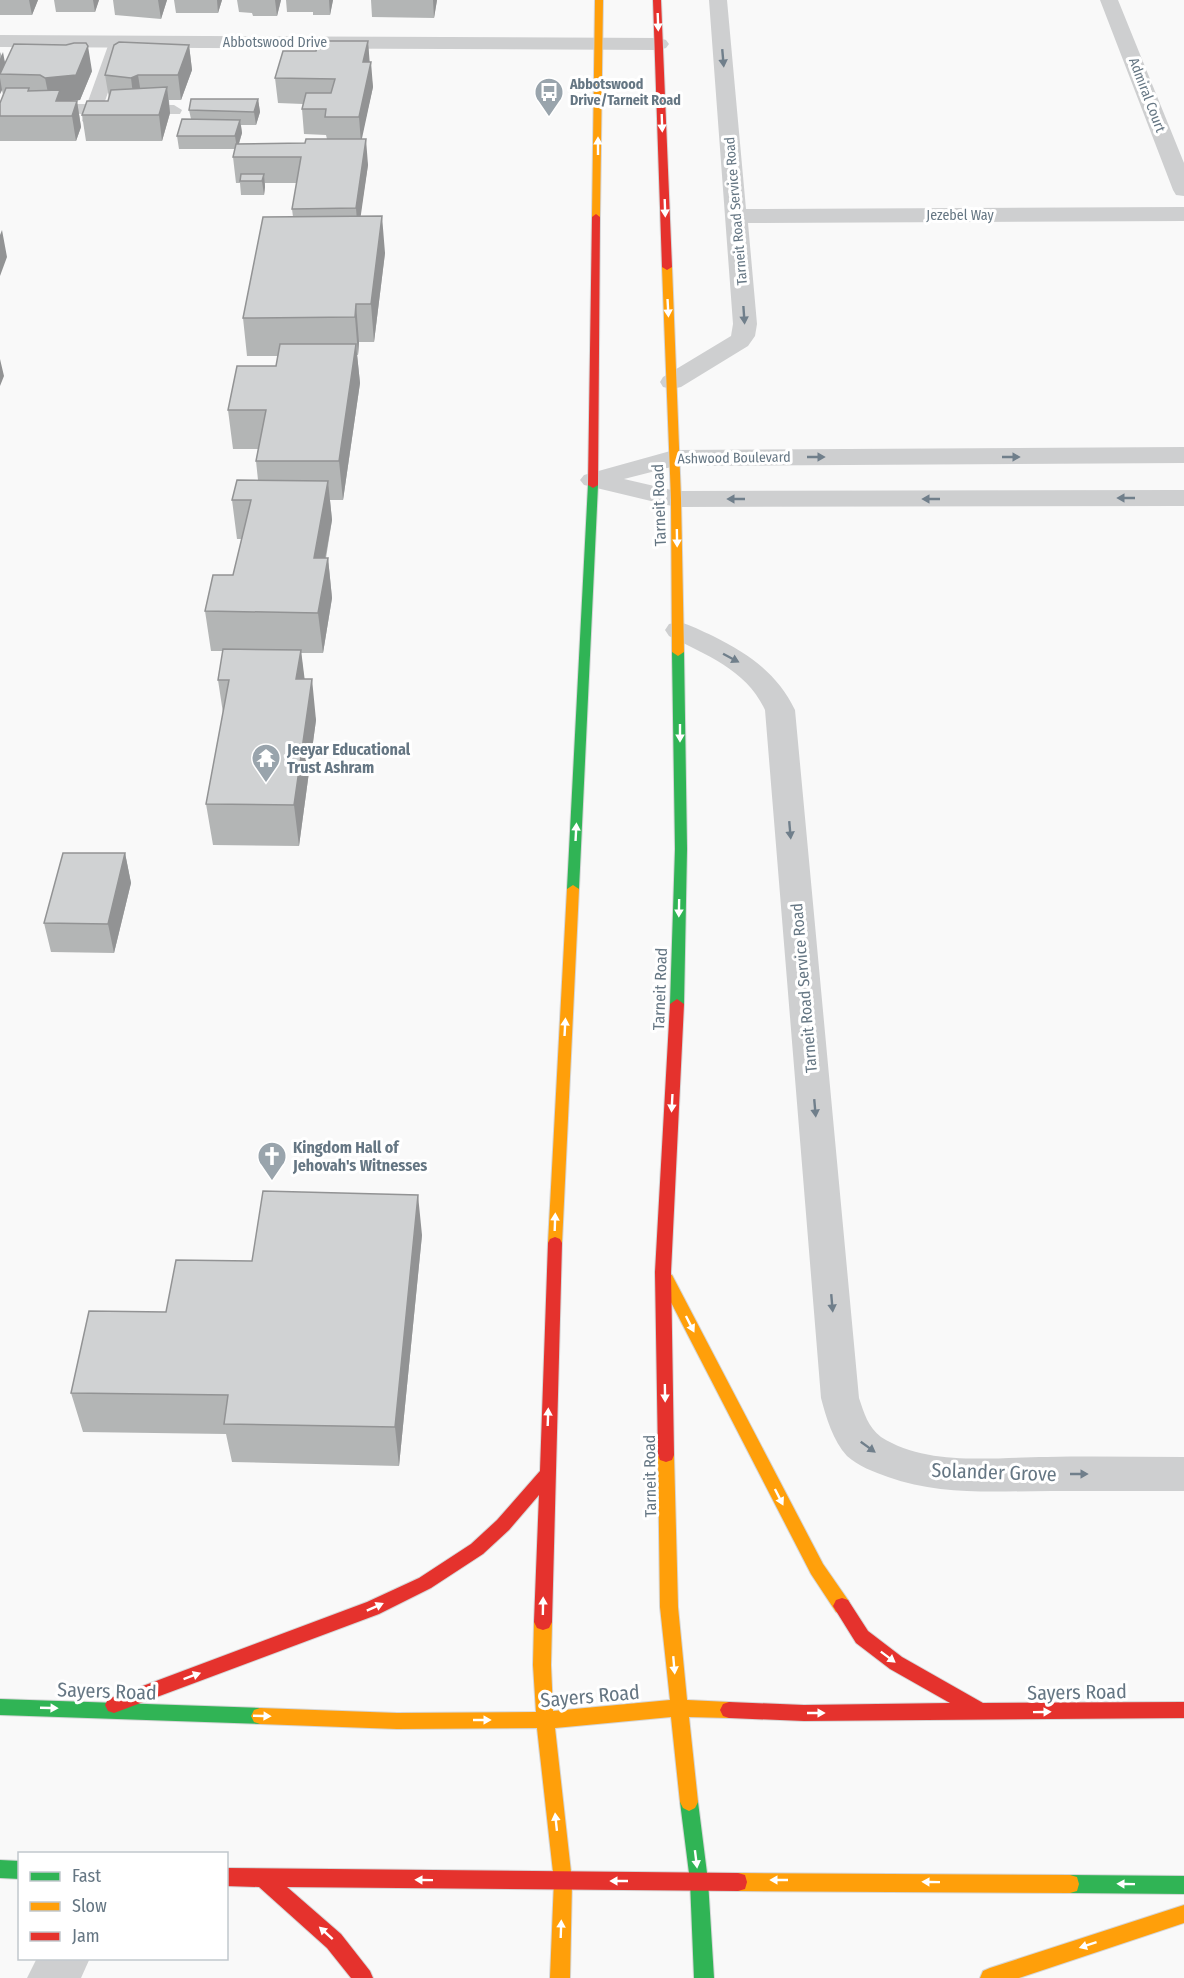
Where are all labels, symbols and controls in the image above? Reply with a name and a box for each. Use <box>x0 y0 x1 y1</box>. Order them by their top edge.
one-way arrow <box>654 13 663 32</box>
street label: Abbotswood Drive <box>223 34 327 51</box>
one-way arrow <box>718 49 728 68</box>
street label: Admiral Court <box>1125 55 1169 135</box>
bus stop icon: Abbotswood Drive/Tarneit Road <box>533 76 565 118</box>
place label: Abbotswood Drive/Tarneit Road <box>569 76 681 109</box>
one-way arrow <box>657 114 666 133</box>
one-way arrow <box>593 136 603 155</box>
street label: Tarneit Road Service Road <box>721 136 751 286</box>
one-way arrow <box>660 199 669 218</box>
street label: Jezebel Way <box>926 207 994 224</box>
one-way arrow <box>664 298 673 317</box>
one-way arrow <box>739 306 749 325</box>
street label: Ashwood Boulevard <box>677 449 791 467</box>
one-way arrow <box>807 452 826 462</box>
one-way arrow <box>1002 452 1021 462</box>
street label: Tarneit Road <box>648 463 670 547</box>
one-way arrow <box>1116 493 1135 503</box>
one-way arrow <box>726 494 745 504</box>
one-way arrow <box>921 494 940 504</box>
one-way arrow <box>672 528 682 547</box>
one-way arrow <box>722 653 739 663</box>
one-way arrow <box>675 723 685 742</box>
place label: Jeeyar Educational Trust Ashram <box>286 740 411 777</box>
temple icon: Jeeyar Educational Trust Ashram <box>250 742 282 784</box>
one-way arrow <box>785 821 795 840</box>
one-way arrow <box>572 823 581 842</box>
one-way arrow <box>675 898 684 917</box>
street label: Tarneit Road Service Road <box>787 902 821 1074</box>
street label: Tarneit Road <box>649 947 671 1031</box>
one-way arrow <box>561 1018 570 1037</box>
one-way arrow <box>667 1093 676 1112</box>
one-way arrow <box>810 1099 820 1118</box>
place label: Kingdom Hall of Jehovah's Witnesses <box>292 1138 427 1175</box>
church icon: Kingdom Hall of Jehovah's Witnesses <box>256 1140 288 1182</box>
one-way arrow <box>550 1212 559 1231</box>
one-way arrow <box>827 1293 837 1312</box>
one-way arrow <box>685 1316 695 1333</box>
one-way arrow <box>660 1384 670 1403</box>
one-way arrow <box>543 1407 552 1426</box>
street label: Tarneit Road <box>640 1435 660 1517</box>
one-way arrow <box>860 1441 876 1453</box>
street label: Solander Grove <box>931 1458 1057 1486</box>
one-way arrow <box>1069 1469 1088 1479</box>
one-way arrow <box>774 1488 784 1506</box>
one-way arrow <box>538 1597 548 1616</box>
one-way arrow <box>366 1602 384 1612</box>
one-way arrow <box>880 1650 895 1662</box>
one-way arrow <box>669 1656 679 1675</box>
one-way arrow <box>184 1671 202 1681</box>
street label: Sayers Road <box>57 1677 157 1705</box>
street label: Sayers Road <box>1027 1679 1127 1705</box>
street label: Sayers Road <box>539 1680 641 1712</box>
one-way arrow <box>40 1704 59 1713</box>
one-way arrow <box>1032 1707 1051 1717</box>
one-way arrow <box>806 1708 825 1718</box>
one-way arrow <box>252 1712 271 1721</box>
one-way arrow <box>472 1715 491 1725</box>
one-way arrow <box>551 1813 561 1832</box>
one-way arrow <box>691 1849 701 1868</box>
legend <box>18 1852 228 1960</box>
text: Fast <box>72 1865 101 1887</box>
one-way arrow <box>414 1875 433 1885</box>
one-way arrow <box>769 1875 788 1885</box>
one-way arrow <box>610 1876 629 1886</box>
one-way arrow <box>921 1877 940 1886</box>
one-way arrow <box>1116 1879 1135 1889</box>
text: Slow <box>72 1895 107 1917</box>
one-way arrow <box>556 1920 566 1939</box>
text: Jam <box>72 1925 100 1947</box>
one-way arrow <box>318 1926 333 1940</box>
one-way arrow <box>1079 1941 1097 1951</box>

